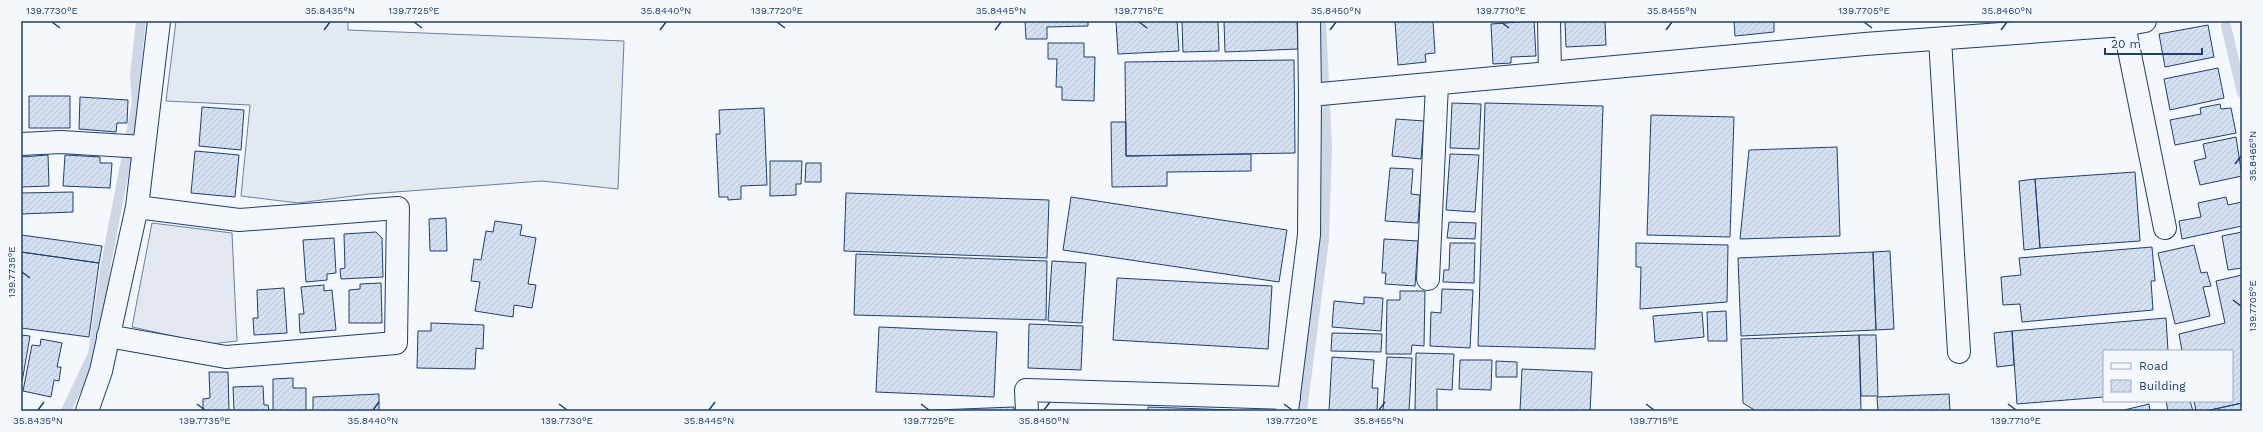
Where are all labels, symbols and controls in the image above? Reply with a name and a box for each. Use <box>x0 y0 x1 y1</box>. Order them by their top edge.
text: 139.7730°E <box>26 5 78 16</box>
text: 35.8435°N <box>305 5 355 16</box>
text: 139.7725°E <box>388 5 440 16</box>
text: 35.8440°N <box>641 5 691 16</box>
text: 139.7720°E <box>751 5 803 16</box>
text: 35.8445°N <box>976 5 1026 16</box>
text: 139.7715°E <box>1114 5 1164 16</box>
text: 35.8450°N <box>1311 5 1361 16</box>
text: 139.7710°E <box>1476 5 1526 16</box>
text: 35.8455°N <box>1647 5 1697 16</box>
text: 139.7705°E <box>1838 5 1890 16</box>
text: 35.8460°N <box>1982 5 2032 16</box>
scale bar <box>2105 30 2202 56</box>
text: 20 m <box>2111 37 2141 51</box>
text: 35.8465°N <box>2247 131 2258 181</box>
text: 139.7735°E <box>6 246 17 298</box>
text: 139.7705°E <box>2247 280 2258 332</box>
legend <box>2103 350 2233 402</box>
text: Road <box>2139 359 2168 373</box>
text: Building <box>2139 379 2186 393</box>
text: 35.8435°N <box>13 415 63 426</box>
text: 139.7735°E <box>179 415 231 426</box>
text: 35.8440°N <box>348 415 398 426</box>
text: 139.7730°E <box>541 415 593 426</box>
text: 35.8445°N <box>684 415 734 426</box>
text: 139.7725°E <box>903 415 955 426</box>
text: 35.8450°N <box>1019 415 1069 426</box>
text: 139.7720°E <box>1266 415 1318 426</box>
text: 35.8455°N <box>1354 415 1404 426</box>
text: 139.7715°E <box>1629 415 1679 426</box>
text: 139.7710°E <box>1991 415 2041 426</box>

